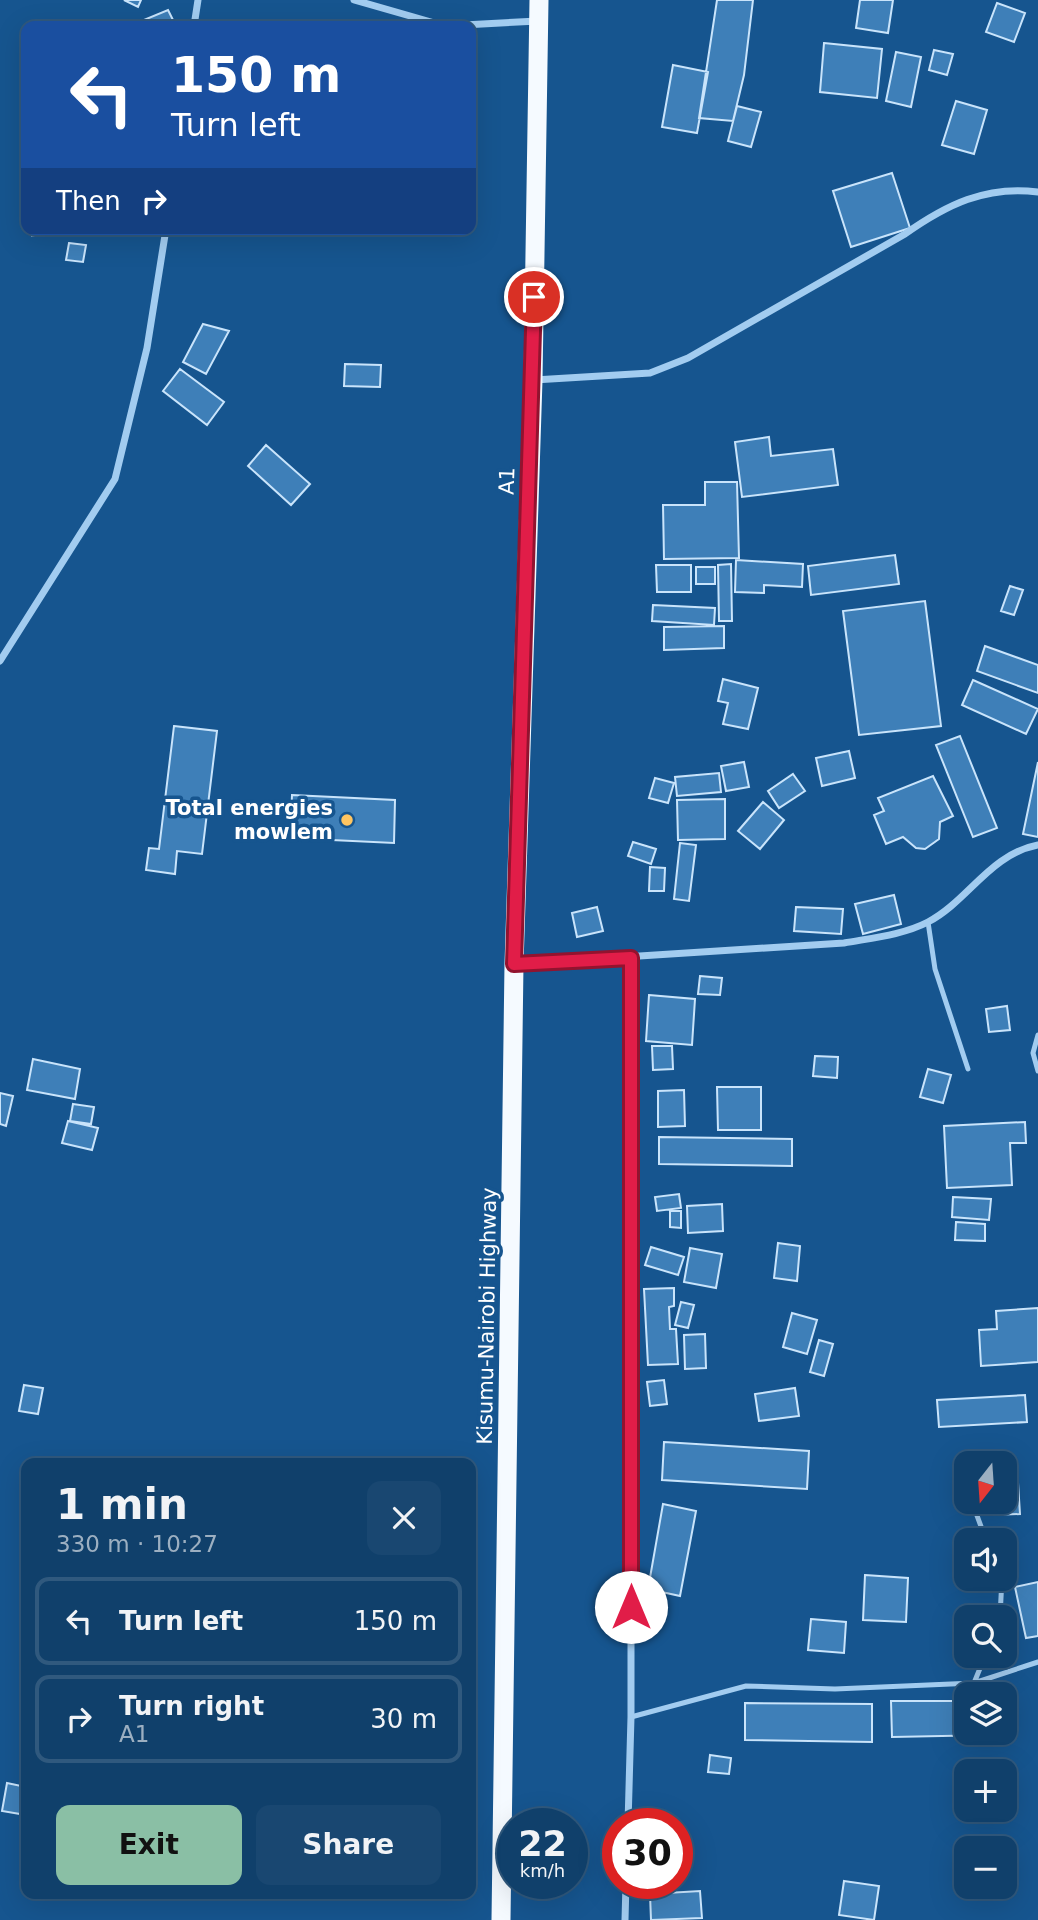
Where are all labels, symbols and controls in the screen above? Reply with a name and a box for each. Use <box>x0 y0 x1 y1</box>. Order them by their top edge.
text: 150 m <box>171 47 341 104</box>
icon: left <box>56 49 147 140</box>
text: Turn left <box>171 106 301 144</box>
icon: right <box>135 182 173 220</box>
text: Then <box>56 186 121 216</box>
pin <box>504 267 564 327</box>
icon: arrive <box>515 278 553 316</box>
street label: A1 <box>495 467 519 495</box>
place label: Total energies mowlem <box>166 796 333 844</box>
marker: Total energies mowlem <box>339 812 355 828</box>
street label: Kisumu-Nairobi Highway <box>473 1187 501 1445</box>
north arrow <box>954 1451 1017 1514</box>
map controls <box>954 1451 1017 1899</box>
text: 1 min <box>56 1480 188 1529</box>
button: close <box>367 1481 441 1555</box>
button: sound <box>954 1528 1017 1591</box>
text: 330 m · 10:27 <box>56 1531 218 1557</box>
position arrow <box>594 1570 668 1644</box>
icon: left <box>60 1602 98 1640</box>
button: search <box>954 1605 1017 1668</box>
text: Turn left <box>119 1606 243 1636</box>
text: 150 m <box>354 1606 437 1636</box>
button: layers <box>954 1682 1017 1745</box>
text: Turn right <box>119 1691 264 1721</box>
icon: right <box>60 1700 98 1738</box>
text: 30 m <box>370 1704 437 1734</box>
text: A1 <box>119 1721 149 1747</box>
button: + <box>954 1759 1017 1822</box>
button: Exit <box>56 1805 242 1885</box>
button: Share <box>256 1805 441 1885</box>
speed limit sign: 30 <box>602 1808 693 1899</box>
text: 22 <box>518 1824 567 1864</box>
button: − <box>954 1836 1017 1899</box>
text: km/h <box>520 1860 565 1881</box>

